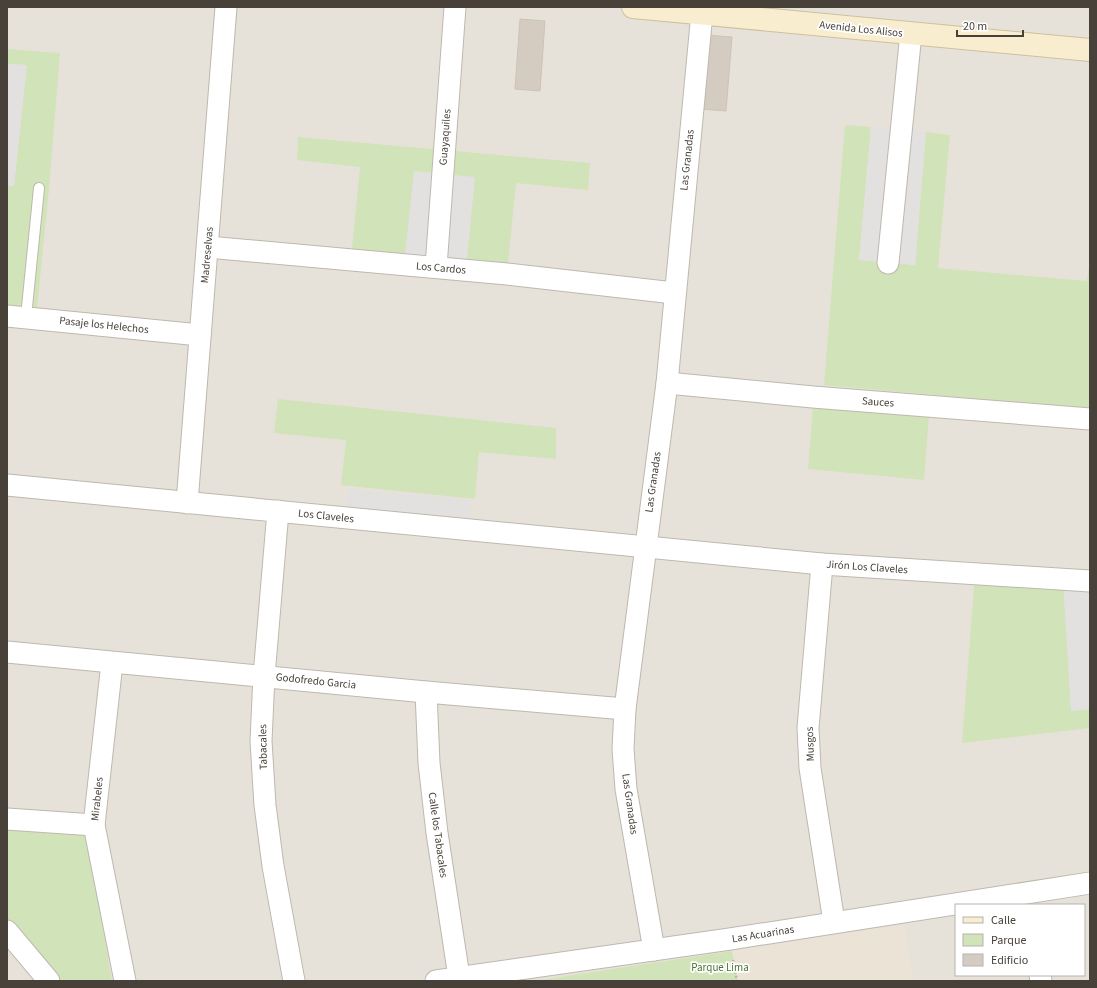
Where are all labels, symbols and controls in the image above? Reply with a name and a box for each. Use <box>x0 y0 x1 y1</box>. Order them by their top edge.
scale bar <box>957 12 1023 38</box>
street label: Avenida Los Alisos <box>819 17 904 41</box>
text: 20 m <box>963 18 987 35</box>
street label: Guayaquiles <box>436 108 454 166</box>
street label: Las Granadas <box>676 128 698 191</box>
street label: Madreselvas <box>197 226 217 284</box>
street label: Los Cardos <box>415 258 467 278</box>
street label: Pasaje los Helechos <box>59 313 150 337</box>
street label: Sauces <box>861 393 895 411</box>
street label: Las Granadas <box>641 450 665 513</box>
street label: Los Claveles <box>297 506 355 526</box>
street label: Jirón Los Claveles <box>826 557 909 577</box>
street label: Godofredo Garcia <box>275 669 357 693</box>
street label: Tabacales <box>255 724 271 770</box>
street label: Musgos <box>802 726 818 762</box>
street label: Las Granadas <box>618 773 642 836</box>
street label: Mirabeles <box>87 776 107 822</box>
street label: Calle los Tabacales <box>425 791 451 879</box>
legend <box>955 904 1085 976</box>
text: Calle <box>991 912 1016 929</box>
street label: Las Acuarinas <box>731 922 796 946</box>
text: Parque <box>991 932 1027 949</box>
text: Edificio <box>991 952 1028 969</box>
park label: Parque Lima <box>691 960 749 975</box>

